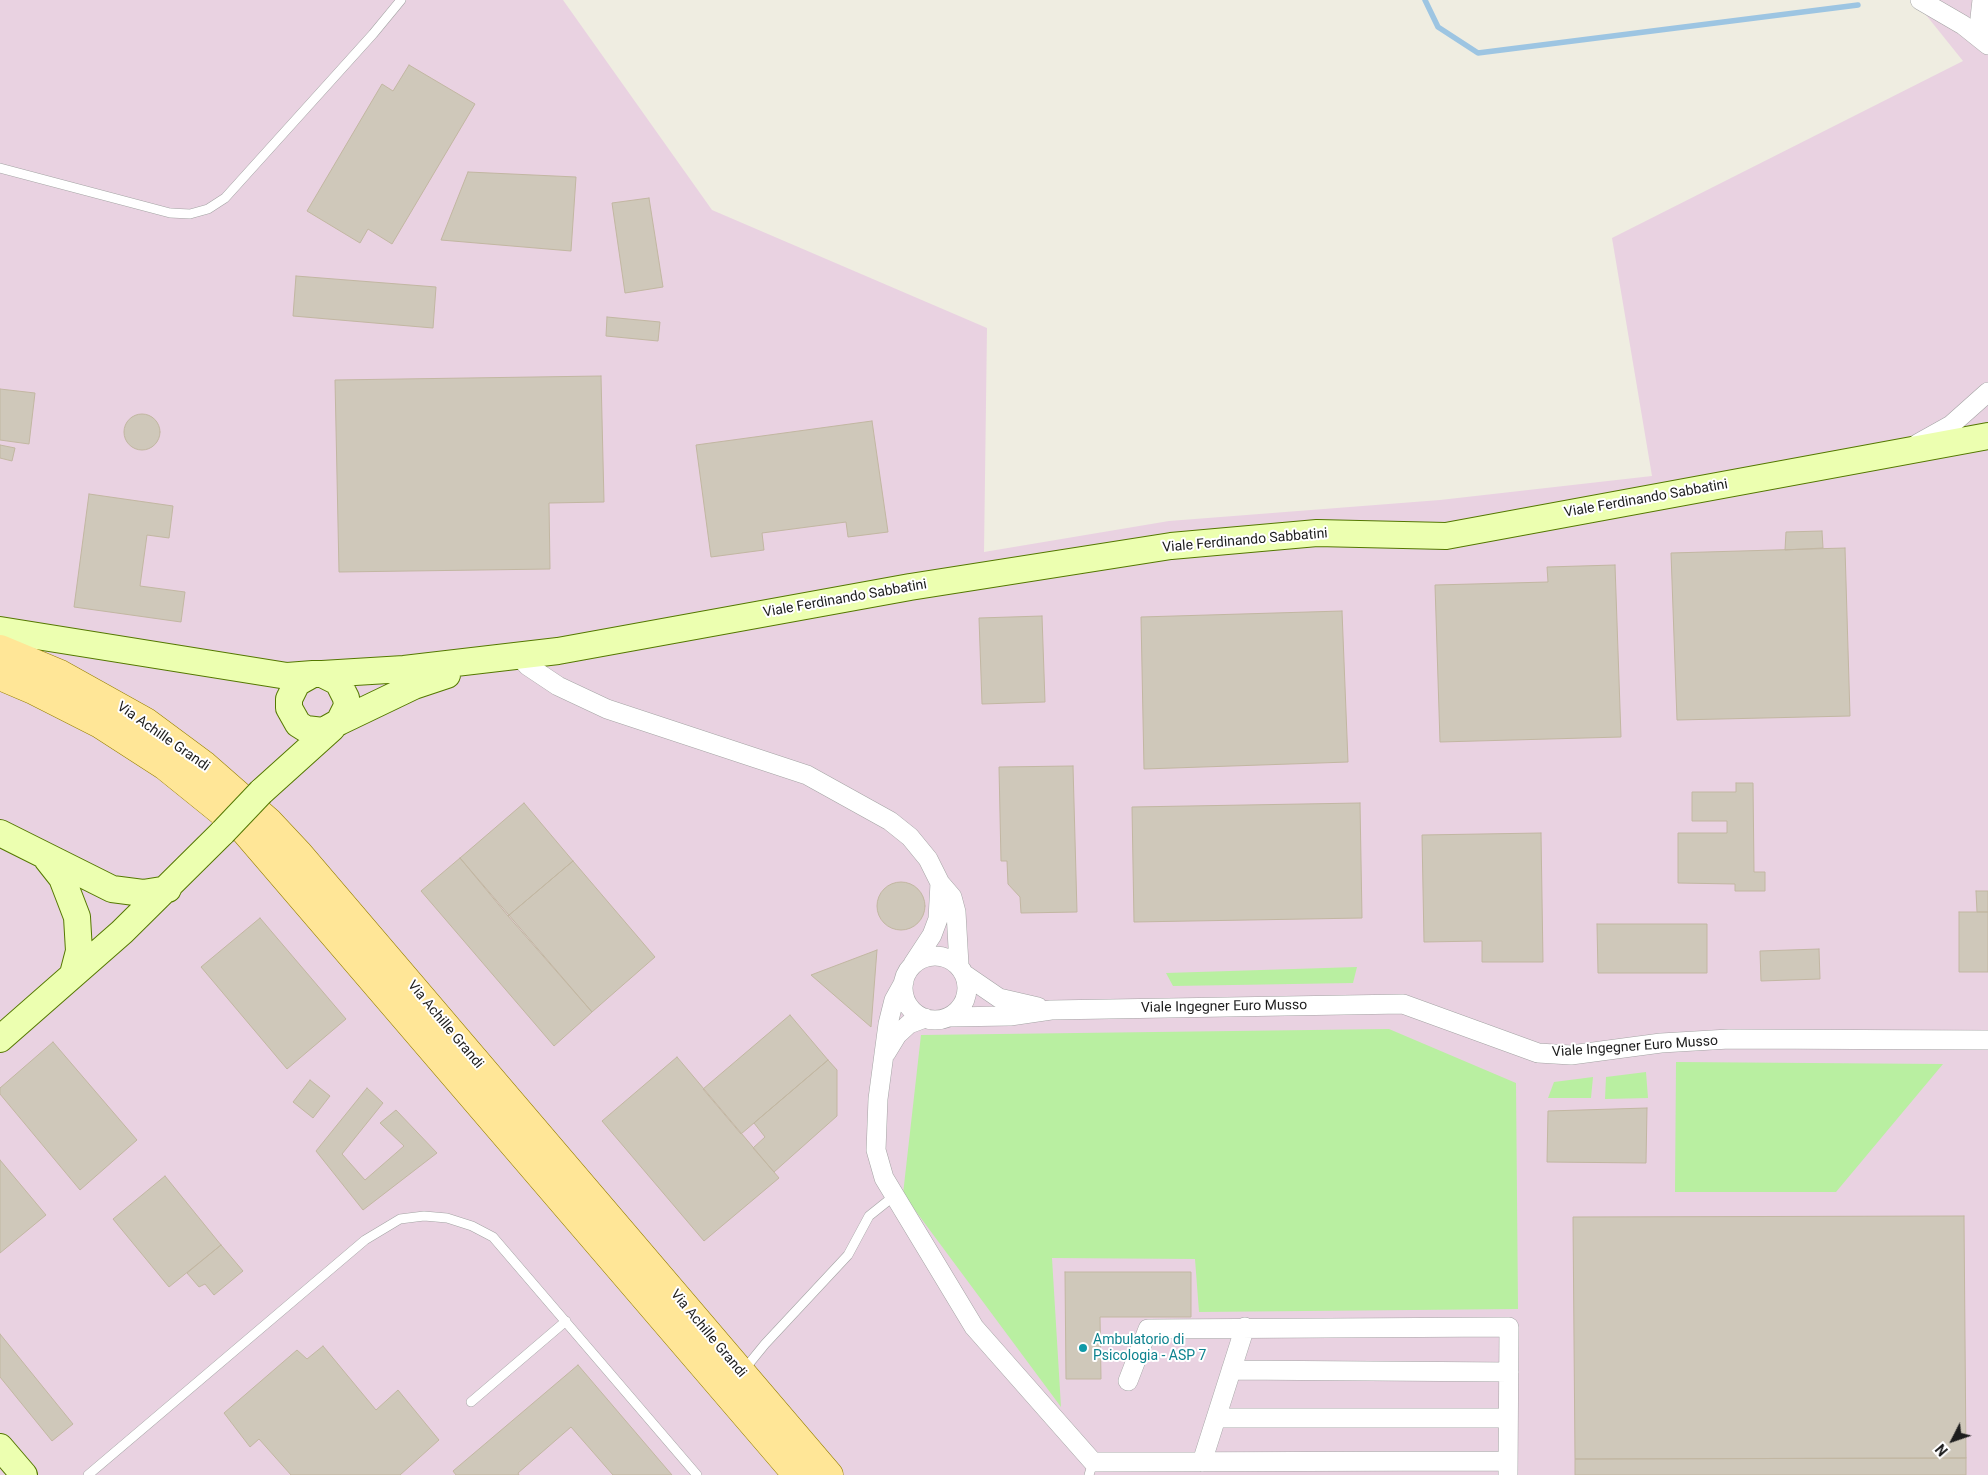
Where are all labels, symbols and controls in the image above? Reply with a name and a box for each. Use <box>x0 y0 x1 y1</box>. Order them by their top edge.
street label: Viale Ferdinando Sabbatini <box>1563 476 1729 522</box>
street label: Viale Ferdinando Sabbatini <box>1162 525 1328 557</box>
street label: Viale Ferdinando Sabbatini <box>762 576 928 622</box>
street label: Via Achille Grandi <box>113 699 213 775</box>
street label: Via Achille Grandi <box>403 978 487 1072</box>
street label: Viale Ingegner Euro Musso <box>1141 997 1307 1017</box>
street label: Viale Ingegner Euro Musso <box>1551 1033 1719 1061</box>
street label: Via Achille Grandi <box>666 1287 750 1381</box>
place label: Ambulatorio di Psicologia - ASP 7 <box>1093 1332 1206 1364</box>
marker: Ambulatorio di Psicologia - ASP 7 <box>1077 1342 1089 1354</box>
north arrow <box>1928 1415 1978 1465</box>
text: N <box>1932 1441 1951 1459</box>

